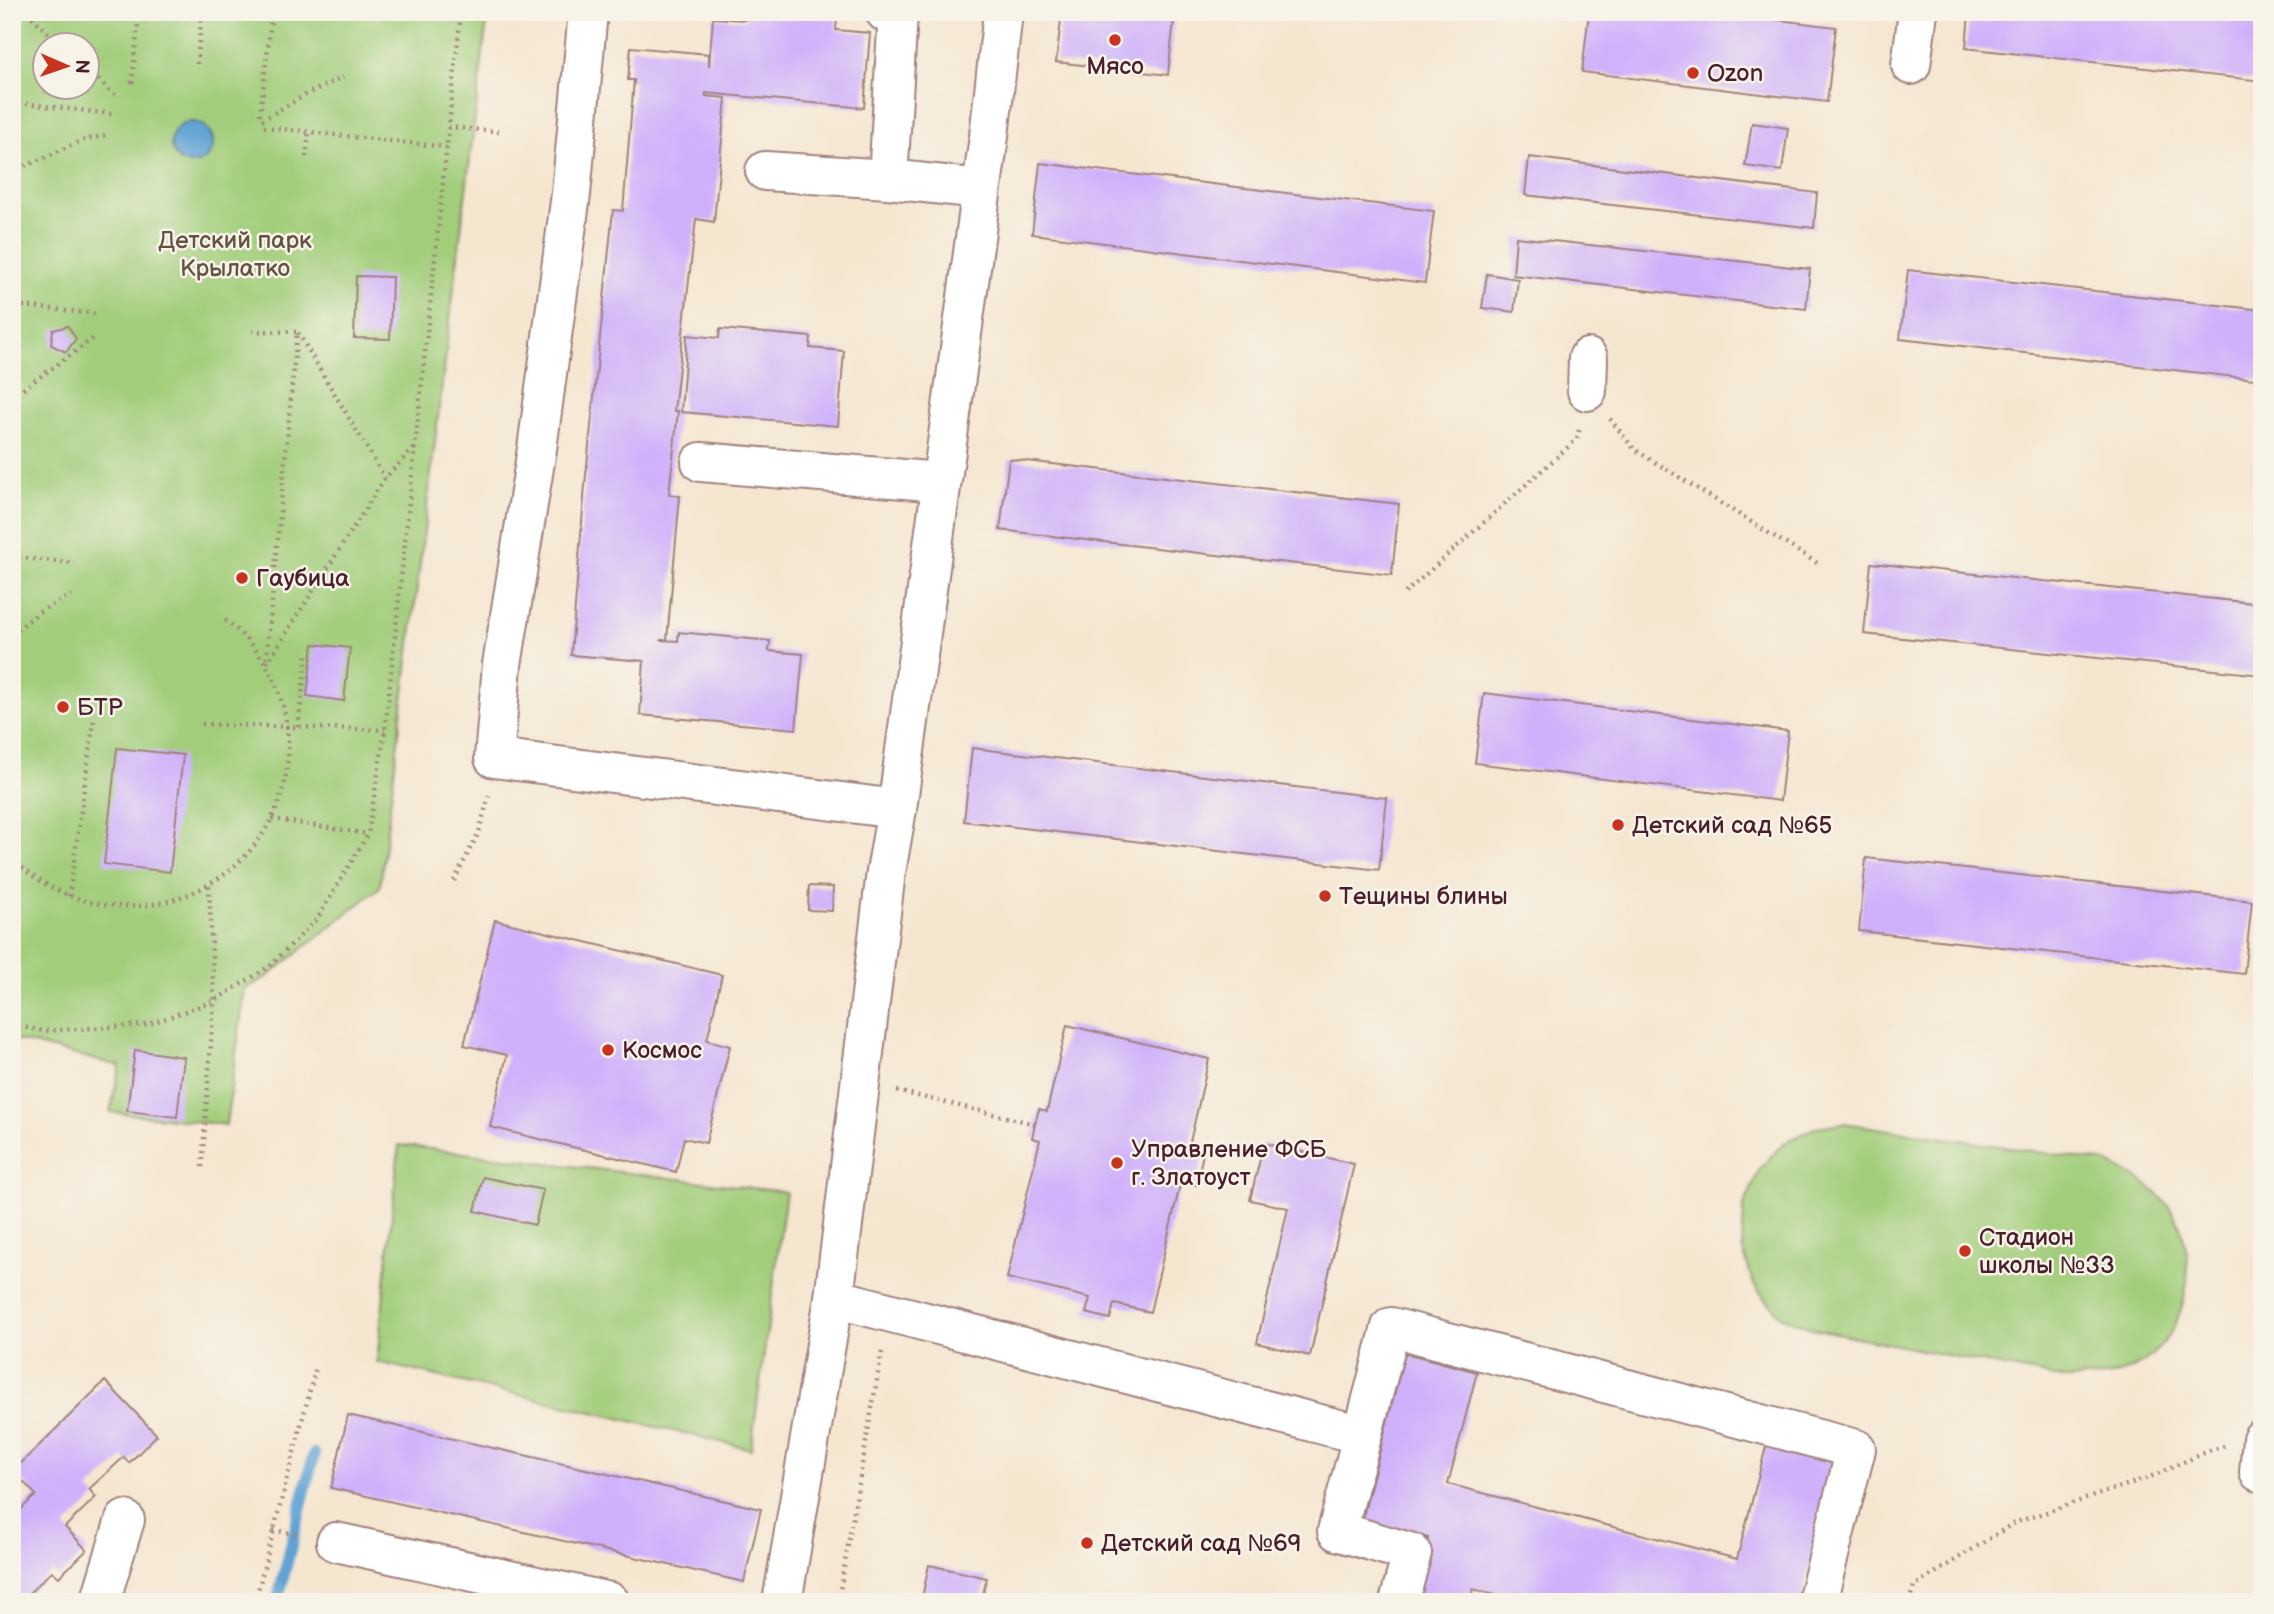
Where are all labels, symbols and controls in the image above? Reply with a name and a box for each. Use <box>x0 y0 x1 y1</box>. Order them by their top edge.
north arrow <box>32 32 102 102</box>
marker: Мясо <box>1107 32 1123 48</box>
place label: Мясо <box>1086 52 1144 81</box>
text: N <box>70 59 93 74</box>
place label: Ozon <box>1707 59 1763 88</box>
marker: Ozon <box>1685 65 1701 81</box>
park label: Детский парк Крылатко <box>158 226 312 283</box>
place label: Гаубица <box>256 564 349 593</box>
marker: Гаубица <box>234 570 250 586</box>
place label: БТР <box>77 693 123 722</box>
marker: БТР <box>55 699 71 715</box>
place label: Детский сад №65 <box>1632 811 1832 840</box>
marker: Детский сад №65 <box>1610 817 1626 833</box>
place label: Тещины блины <box>1339 882 1508 911</box>
marker: Тещины блины <box>1317 888 1333 904</box>
place label: Космос <box>622 1036 702 1065</box>
marker: Космос <box>600 1042 616 1058</box>
place label: Управление ФСБ г. Златоуст <box>1131 1135 1326 1192</box>
marker: Управление ФСБ г. Златоуст <box>1109 1155 1125 1171</box>
place label: Стадион школы №33 <box>1979 1223 2115 1280</box>
marker: Стадион школы №33 <box>1957 1243 1973 1259</box>
place label: Детский сад №69 <box>1101 1529 1302 1558</box>
marker: Детский сад №69 <box>1079 1535 1095 1551</box>

